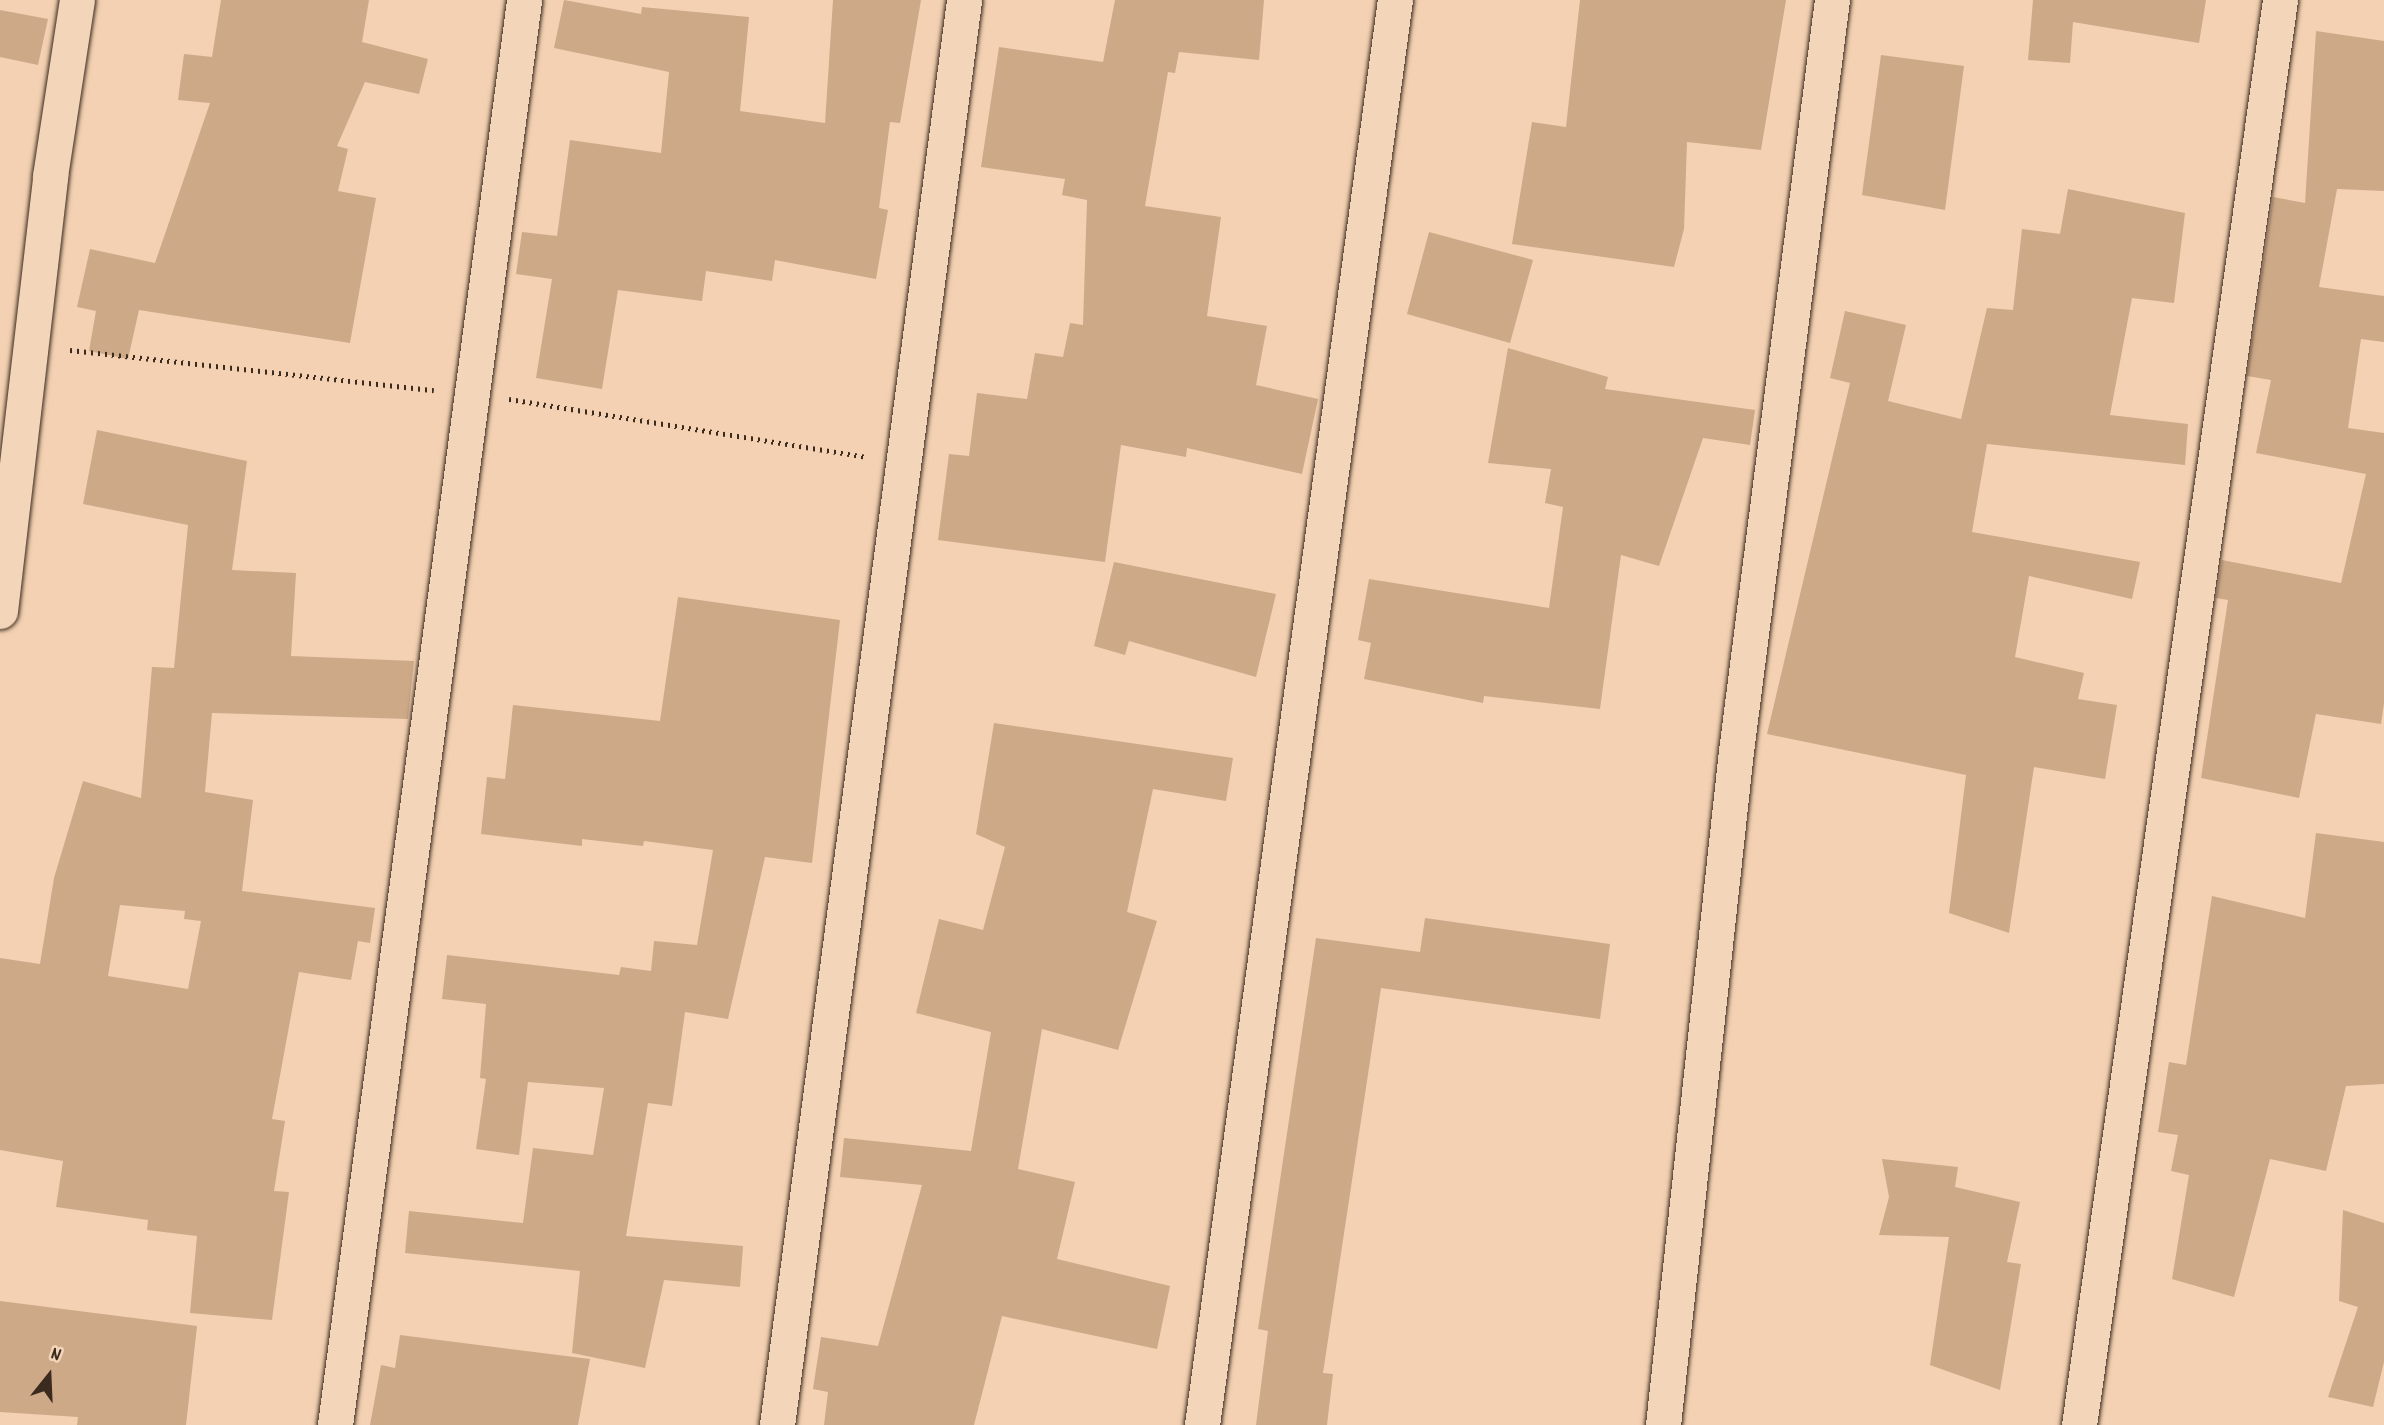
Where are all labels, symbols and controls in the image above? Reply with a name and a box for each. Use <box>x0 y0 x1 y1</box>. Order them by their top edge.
north arrow <box>14 1341 84 1411</box>
text: N <box>47 1341 64 1370</box>

